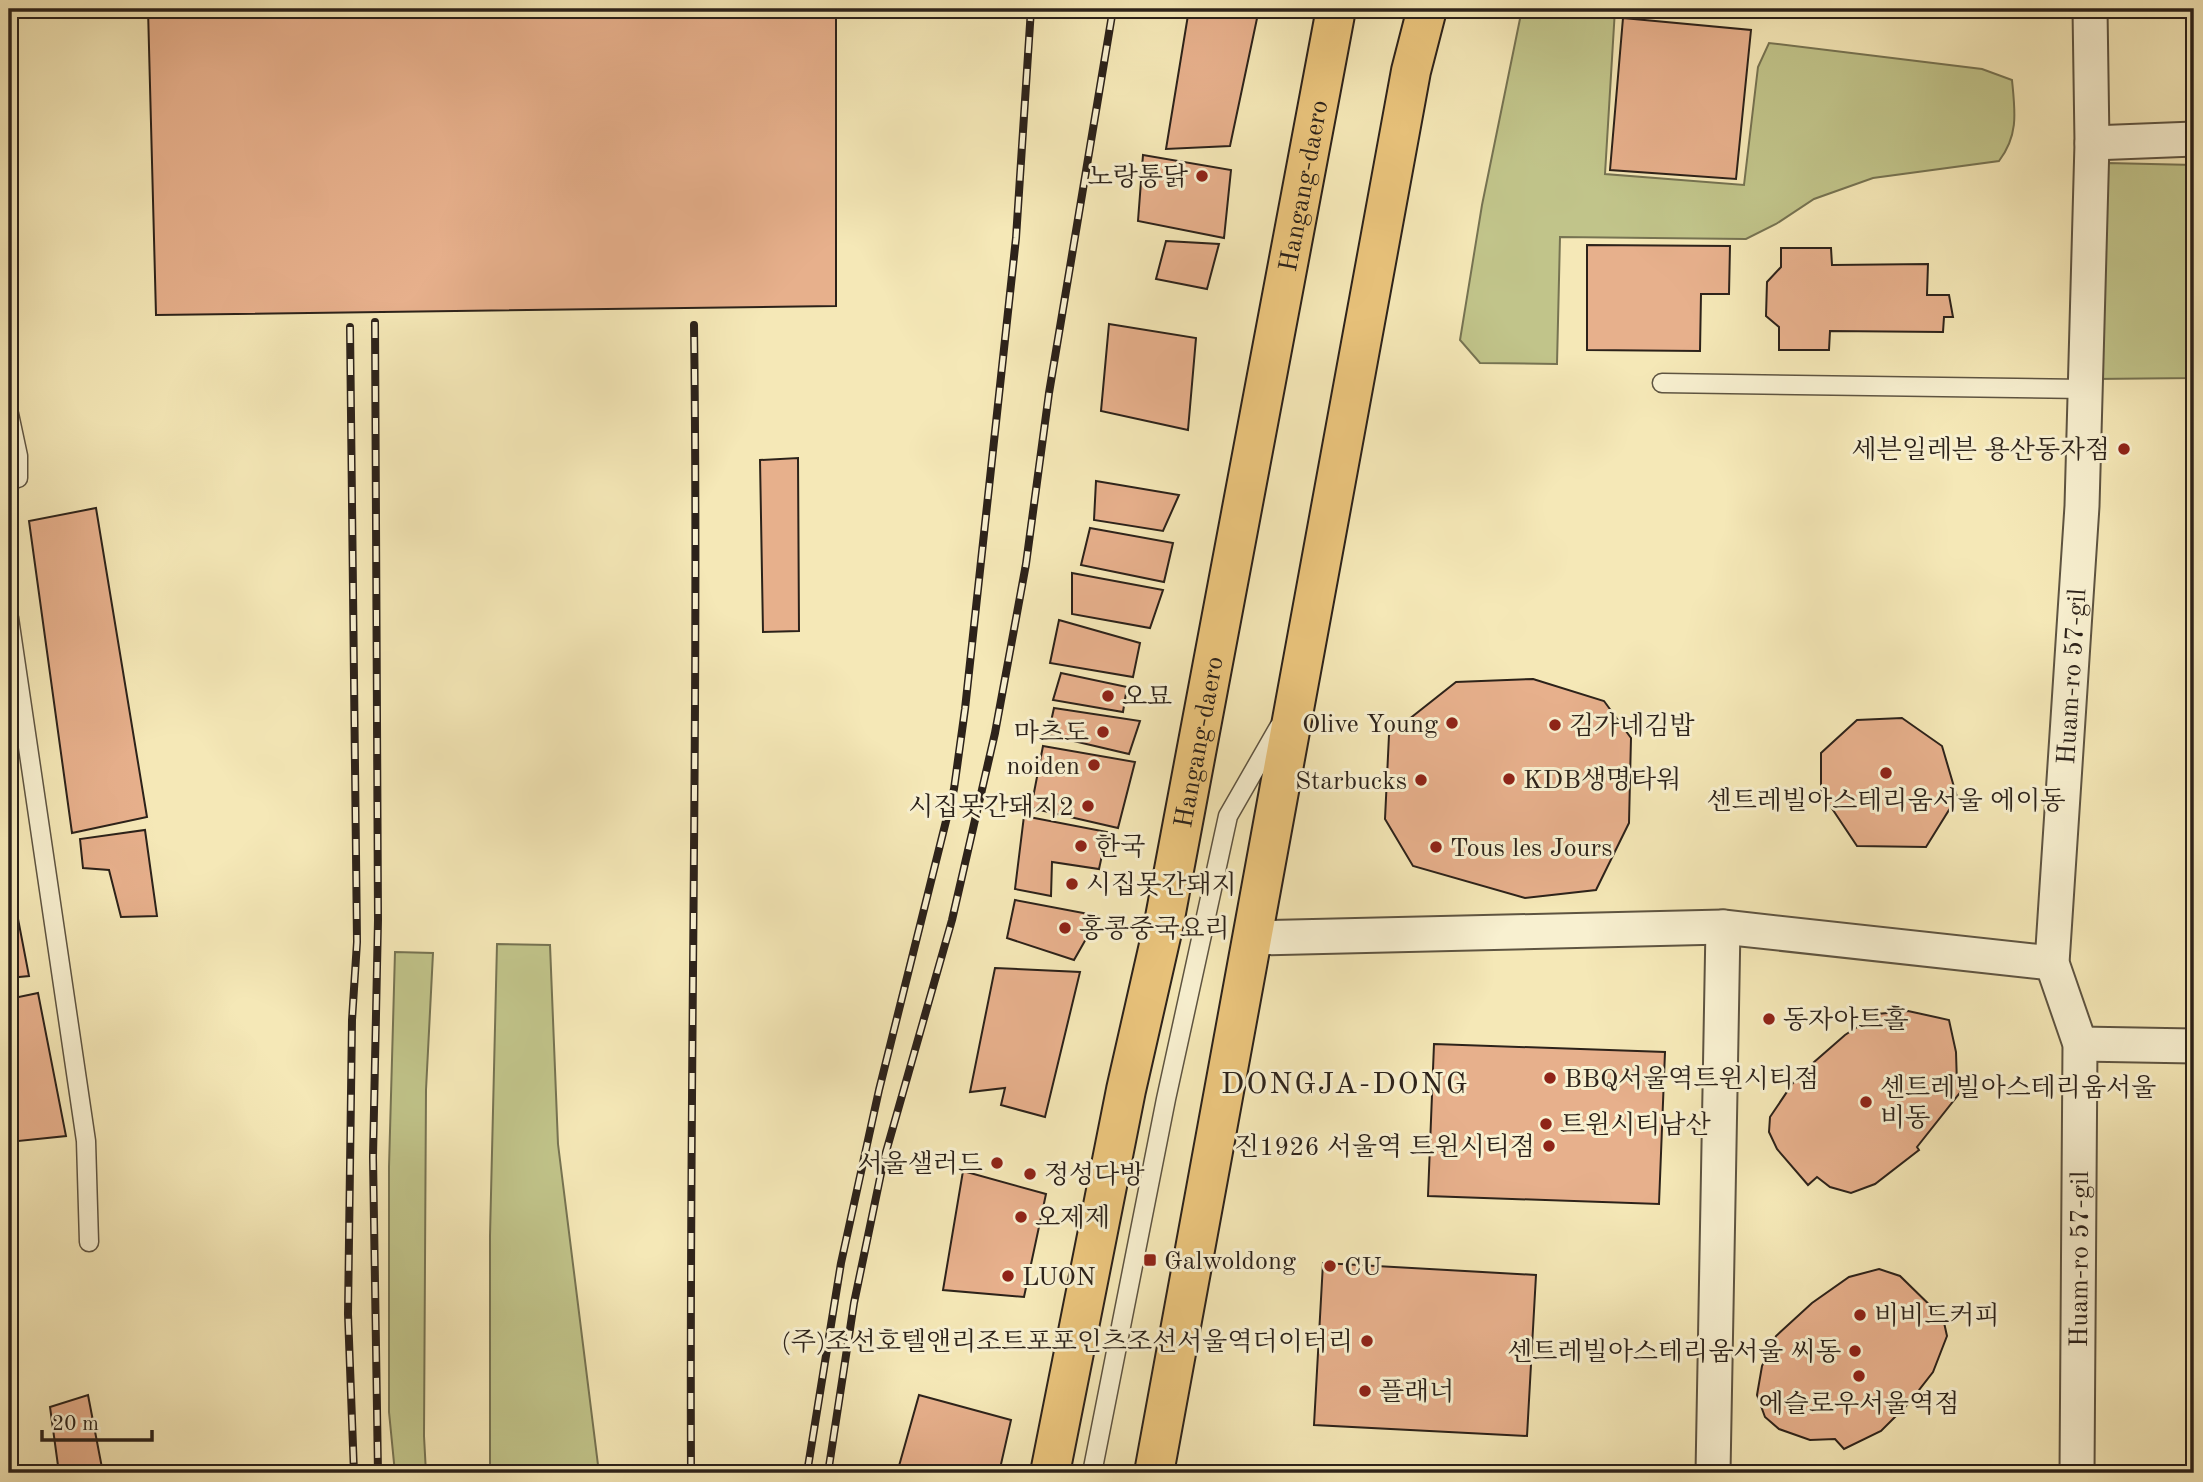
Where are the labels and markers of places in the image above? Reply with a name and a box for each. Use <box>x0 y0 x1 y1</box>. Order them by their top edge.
place label: 노랑통닭 <box>1088 163 1188 191</box>
marker: 노랑통닭 <box>1194 168 1210 184</box>
place label: 세븐일레븐 용산동자점 <box>1852 435 2110 464</box>
marker: 세븐일레븐 용산동자점 <box>2116 441 2132 457</box>
place label: 오묘 <box>1122 685 1172 711</box>
marker: 오묘 <box>1100 688 1116 704</box>
place label: Olive Young <box>1302 712 1438 738</box>
place label: 김가네김밥 <box>1569 712 1695 740</box>
marker: Olive Young <box>1444 715 1460 731</box>
marker: 김가네김밥 <box>1547 717 1563 733</box>
place label: 마츠도 <box>1014 719 1089 747</box>
marker: 마츠도 <box>1095 724 1111 740</box>
place label: noiden <box>1006 754 1080 780</box>
marker: noiden <box>1086 757 1102 773</box>
marker: 센트레빌아스테리움서울 에이동 <box>1878 765 1894 781</box>
place label: KDB생명타워 <box>1523 766 1681 794</box>
place label: Starbucks <box>1295 769 1407 795</box>
marker: KDB생명타워 <box>1501 771 1517 787</box>
marker: Starbucks <box>1413 772 1429 788</box>
place label: 센트레빌아스테리움서울 에이동 <box>1707 787 2065 815</box>
place label: 시집못간돼지2 <box>908 793 1074 821</box>
marker: 시집못간돼지2 <box>1080 798 1096 814</box>
place label: 한국 <box>1095 833 1145 861</box>
place label: Tous les Jours <box>1450 836 1612 862</box>
marker: 한국 <box>1073 838 1089 854</box>
marker: Tous les Jours <box>1428 839 1444 855</box>
place label: 시집못간돼지 <box>1086 871 1237 899</box>
marker: 시집못간돼지 <box>1064 876 1080 892</box>
place label: 홍콩중국요리 <box>1079 914 1230 943</box>
marker: 홍콩중국요리 <box>1057 920 1073 936</box>
place label: 동자아트홀 <box>1783 1005 1909 1034</box>
marker: 동자아트홀 <box>1761 1011 1777 1027</box>
place label: BBQ서울역트윈시티점 <box>1564 1065 1819 1093</box>
marker: BBQ서울역트윈시티점 <box>1542 1070 1558 1086</box>
place label: 센트레빌아스테리움서울 비동 <box>1880 1074 2156 1132</box>
marker: 센트레빌아스테리움서울 비동 <box>1858 1094 1874 1110</box>
place label: 트윈시티남산 <box>1560 1111 1712 1139</box>
marker: 트윈시티남산 <box>1538 1116 1554 1132</box>
place label: 진1926 서울역 트윈시티점 <box>1234 1133 1535 1161</box>
marker: 진1926 서울역 트윈시티점 <box>1541 1138 1557 1154</box>
place label: 서울샐러드 <box>857 1150 983 1178</box>
marker: 서울샐러드 <box>989 1155 1005 1171</box>
place label: 정성다방 <box>1044 1161 1145 1189</box>
marker: 정성다방 <box>1022 1166 1038 1182</box>
place label: 오제제 <box>1035 1204 1110 1232</box>
marker: 오제제 <box>1013 1209 1029 1225</box>
place label: Galwoldong <box>1164 1249 1296 1275</box>
marker: Galwoldong <box>1142 1252 1158 1268</box>
place label: CU <box>1344 1255 1382 1281</box>
marker: CU <box>1322 1258 1338 1274</box>
place label: LUON <box>1022 1265 1096 1291</box>
marker: LUON <box>1000 1268 1016 1284</box>
place label: 비비드커피 <box>1874 1301 2000 1330</box>
marker: 비비드커피 <box>1852 1307 1868 1323</box>
place label: (주)조선호텔앤리조트포포인츠조선서울역더이터리 <box>781 1328 1353 1356</box>
marker: (주)조선호텔앤리조트포포인츠조선서울역더이터리 <box>1359 1333 1375 1349</box>
place label: 센트레빌아스테리움서울 씨동 <box>1507 1338 1841 1366</box>
marker: 센트레빌아스테리움서울 씨동 <box>1847 1343 1863 1359</box>
marker: 에슬로우서울역점 <box>1851 1368 1867 1384</box>
place label: 플래너 <box>1379 1378 1454 1406</box>
marker: 플래너 <box>1357 1383 1373 1399</box>
place label: 에슬로우서울역점 <box>1759 1390 1959 1418</box>

